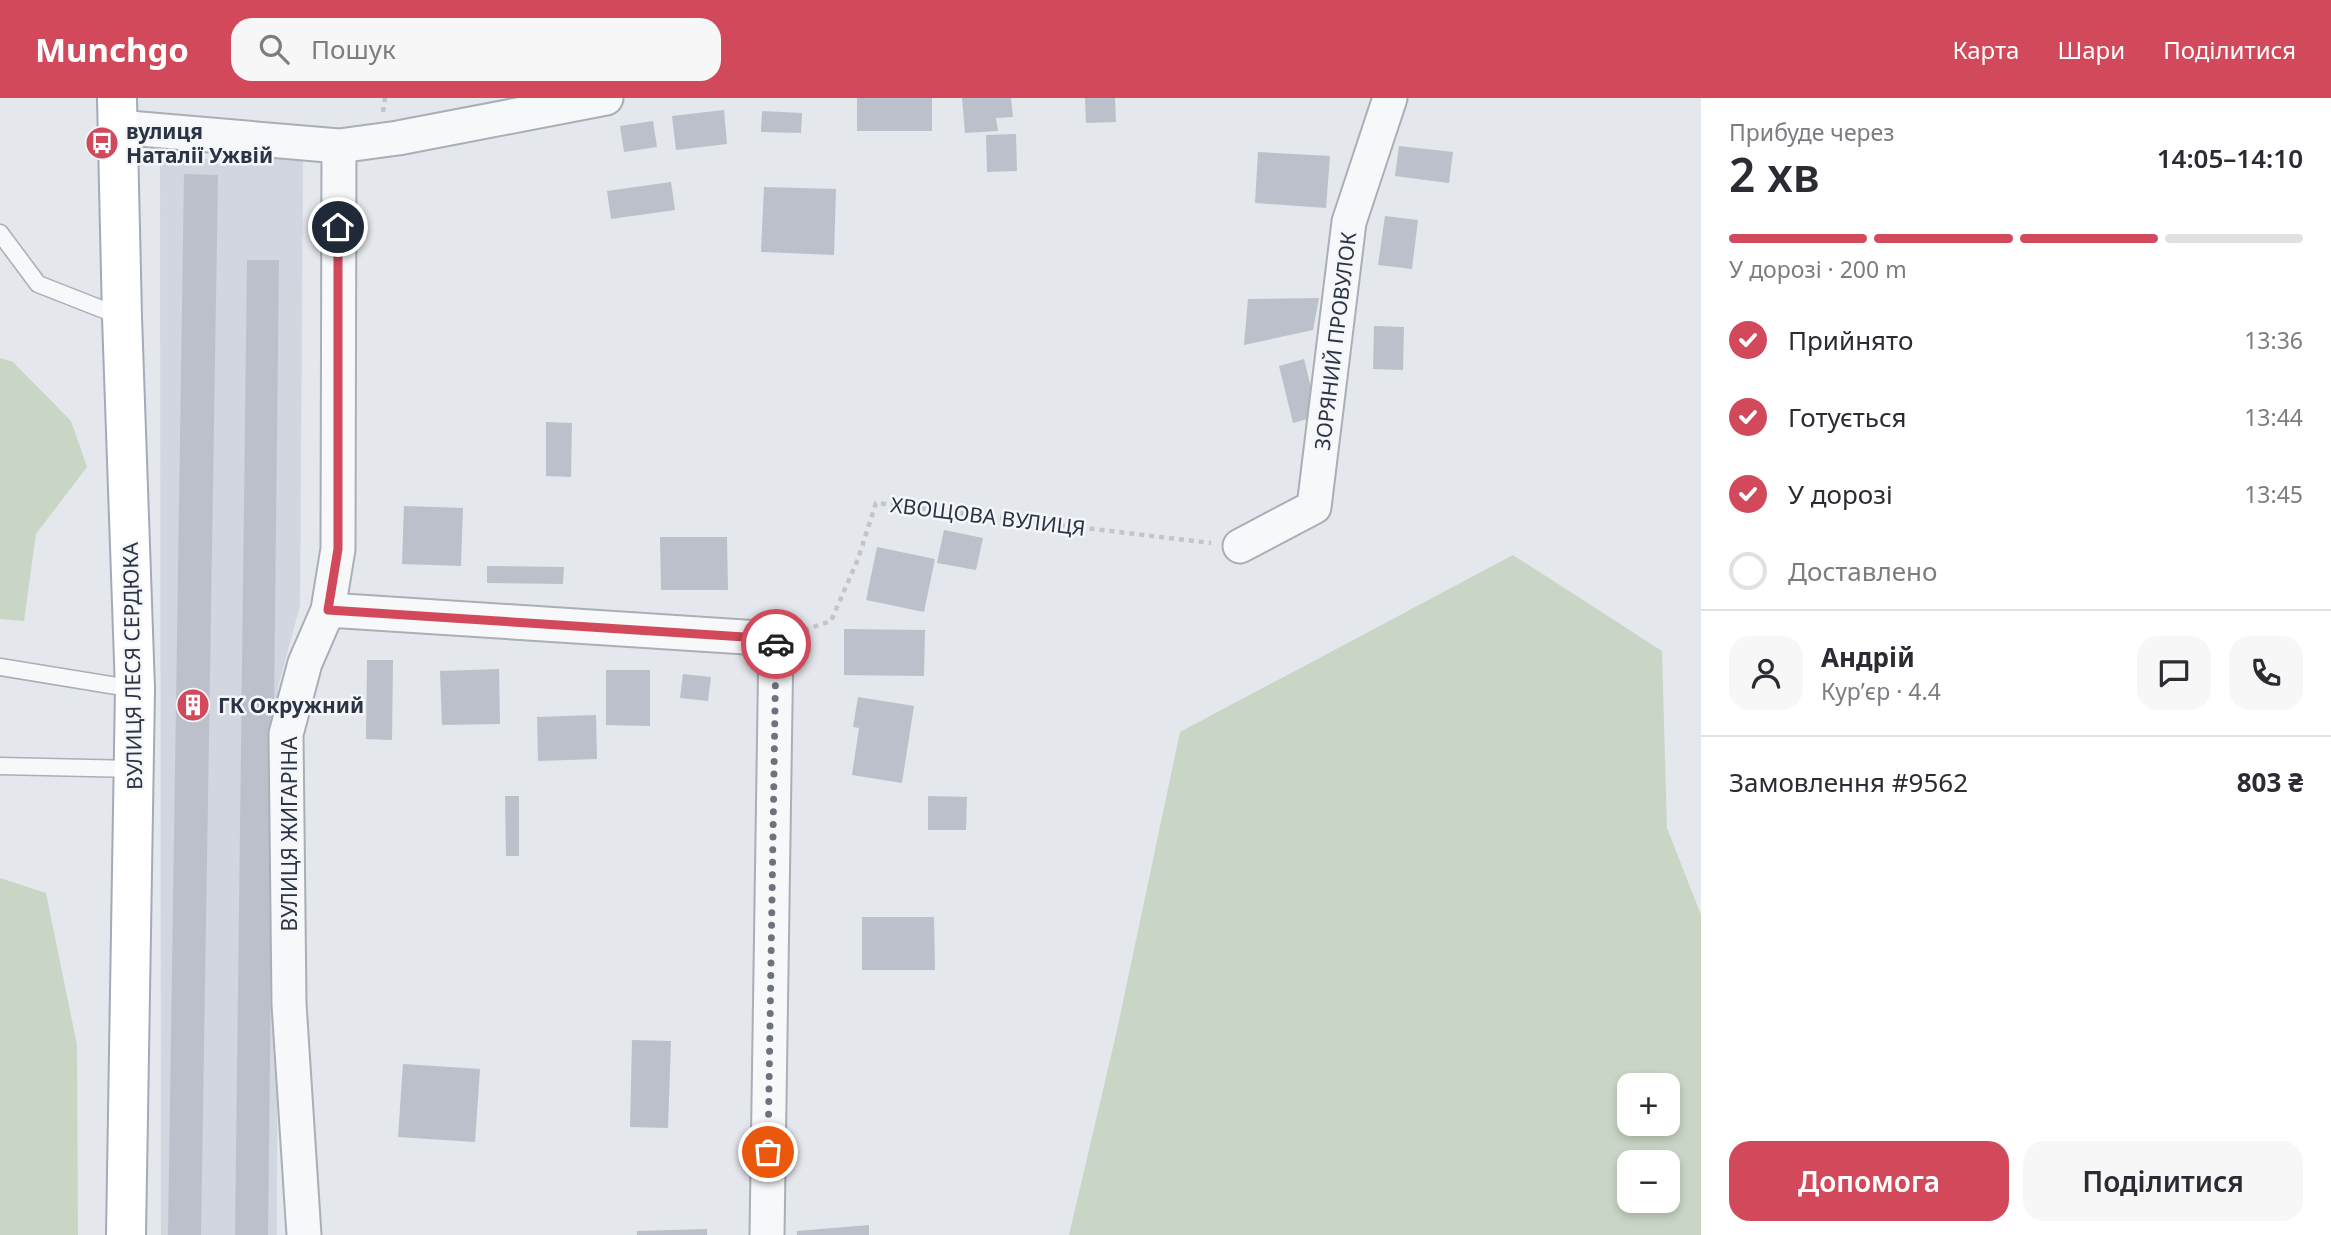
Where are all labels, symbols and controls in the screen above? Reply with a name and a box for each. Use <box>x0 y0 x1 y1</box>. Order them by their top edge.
search box <box>231 18 721 81</box>
text: Munchgo <box>35 27 189 72</box>
icon: search <box>255 30 293 68</box>
text: Пошук <box>311 31 396 67</box>
text: Карта <box>1952 33 2019 66</box>
text: Шари <box>2057 33 2125 66</box>
text: Поділитися <box>2163 33 2296 66</box>
text: Прибуде через <box>1729 116 1894 148</box>
place label: вулиця Наталії Ужвій <box>126 117 273 169</box>
bus stop icon: вулиця Наталії Ужвій <box>83 124 121 162</box>
text: 14:05–14:10 <box>2157 140 2303 176</box>
text: 2 хв <box>1729 143 1820 205</box>
pin <box>308 197 368 257</box>
icon: home <box>319 208 357 246</box>
street label: ЗОРЯНИЙ ПРОВУЛОК <box>1308 230 1362 452</box>
text: У дорозі · 200 m <box>1729 253 1907 285</box>
icon: check <box>1729 321 1767 359</box>
text: Прийнято <box>1788 322 1913 358</box>
text: 13:36 <box>2244 324 2303 356</box>
icon: check <box>1729 398 1767 436</box>
text: Готується <box>1788 399 1907 435</box>
text: 13:44 <box>2244 401 2303 433</box>
icon: check <box>1729 475 1767 513</box>
text: У дорозі <box>1788 476 1893 512</box>
text: 13:45 <box>2244 478 2303 510</box>
street label: ХВОЩОВА ВУЛИЦЯ <box>889 490 1087 542</box>
street label: ВУЛИЦЯ ЛЕСЯ СЕРДЮКА <box>116 541 148 790</box>
text: Доставлено <box>1788 553 1937 589</box>
courier <box>741 609 811 679</box>
icon: car <box>757 625 795 663</box>
button: person <box>1729 636 1803 710</box>
button: chat <box>2137 636 2211 710</box>
button: phone <box>2229 636 2303 710</box>
text: Андрій <box>1821 639 1915 675</box>
text: Кур’єр · 4.4 <box>1821 675 1941 707</box>
building icon: ГК Окружний <box>174 686 212 724</box>
place label: ГК Окружний <box>218 691 364 719</box>
street label: ВУЛИЦЯ ЖИГАРІНА <box>275 736 303 931</box>
text: Замовлення #9562 <box>1729 764 1968 800</box>
text: 803 ₴ <box>2237 764 2303 800</box>
map controls <box>1617 1073 1680 1213</box>
button: + <box>1617 1073 1680 1136</box>
pin <box>738 1122 798 1182</box>
icon: bag <box>749 1133 787 1171</box>
button: Допомога <box>1729 1141 2009 1221</box>
button: Поділитися <box>2023 1141 2303 1221</box>
button: − <box>1617 1150 1680 1213</box>

